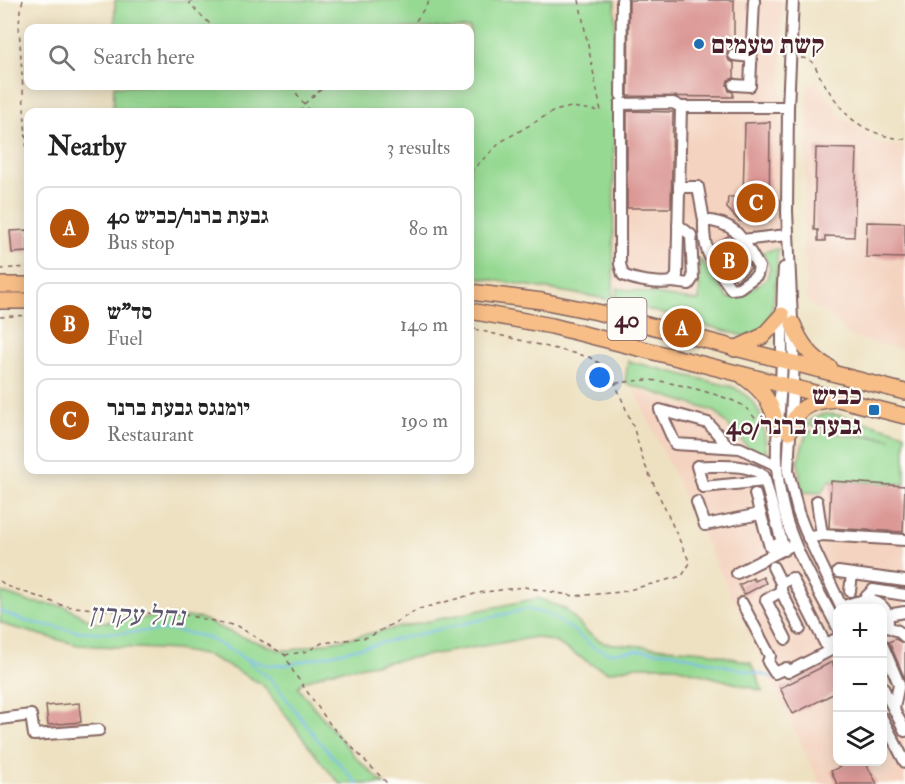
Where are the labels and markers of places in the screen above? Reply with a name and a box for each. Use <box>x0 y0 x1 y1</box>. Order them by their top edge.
place label: קשת טעמים <box>711 29 824 61</box>
marker: קשת טעמים <box>692 37 706 51</box>
pin: C <box>736 180 776 226</box>
pin: B <box>710 238 748 284</box>
pin: A <box>662 306 702 350</box>
place label: כביש 40/גבעת ברנר <box>725 380 862 442</box>
marker: כביש 40/גבעת ברנר <box>867 403 881 417</box>

